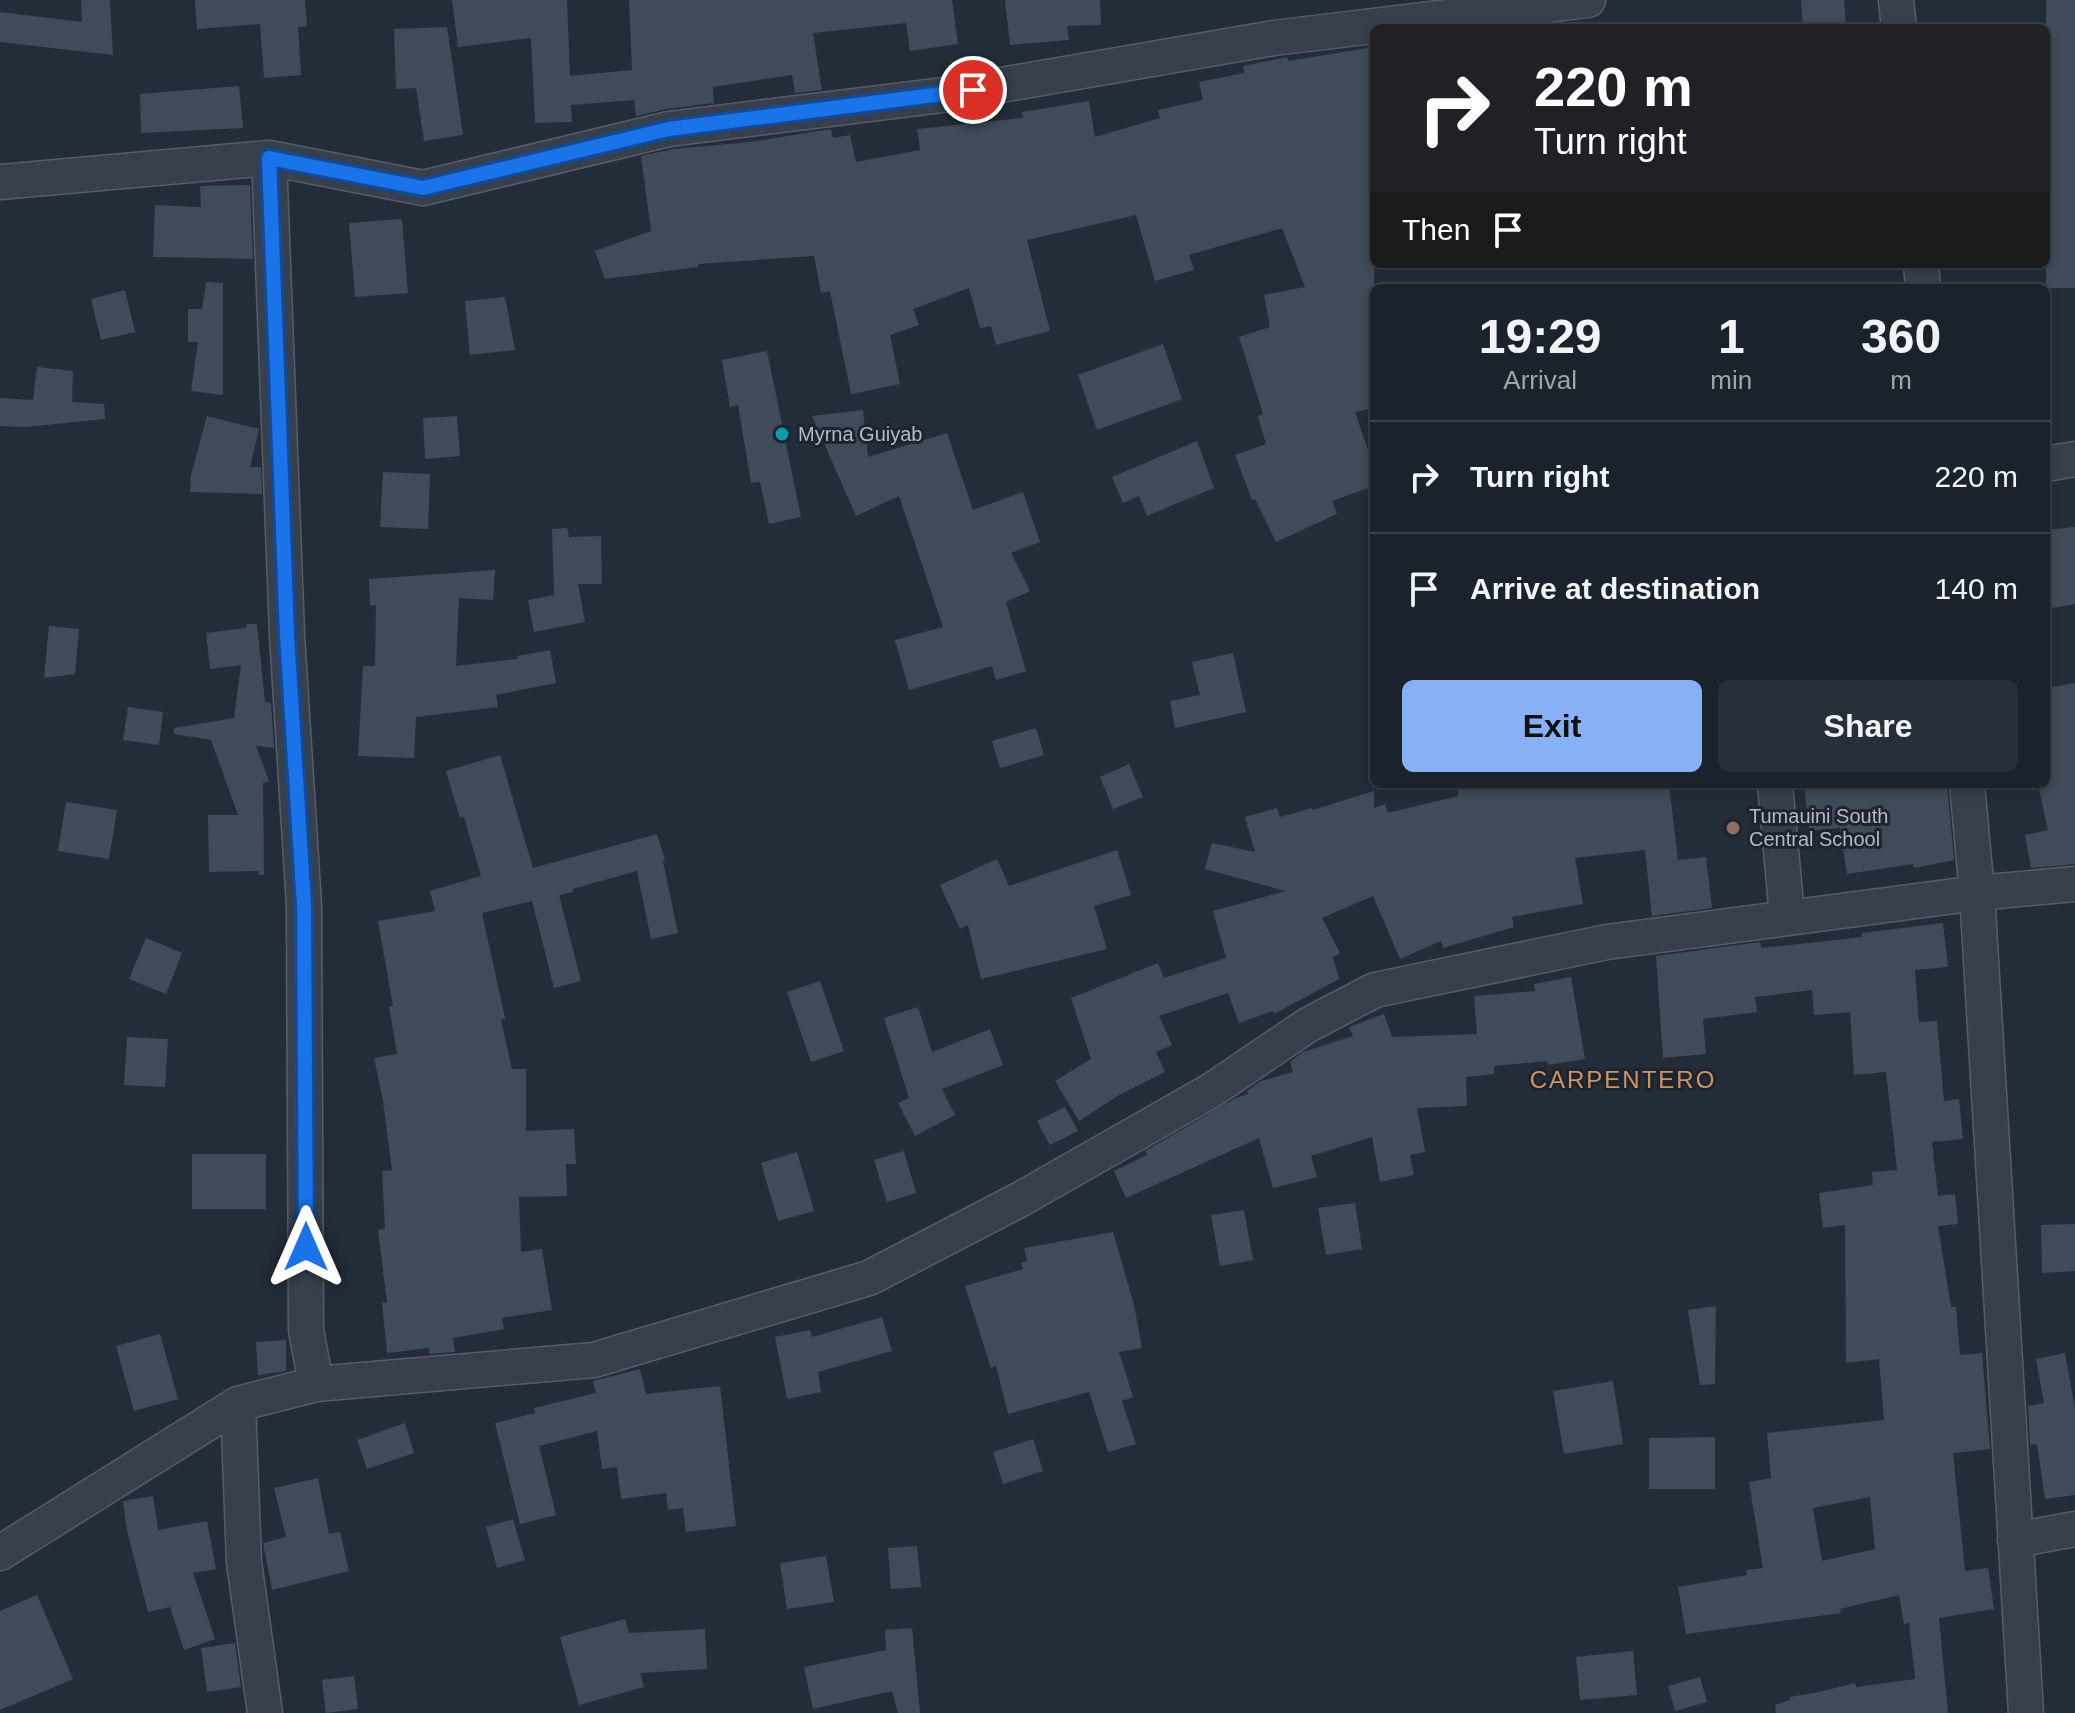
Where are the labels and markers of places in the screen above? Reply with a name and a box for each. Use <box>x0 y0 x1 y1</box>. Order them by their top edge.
pin <box>939 56 1007 124</box>
place label: Myrna Guiyab <box>798 423 923 445</box>
marker: Myrna Guiyab <box>773 425 791 443</box>
place label: Tumauini South Central School <box>1749 805 1888 850</box>
marker: Tumauini South Central School <box>1724 819 1742 837</box>

